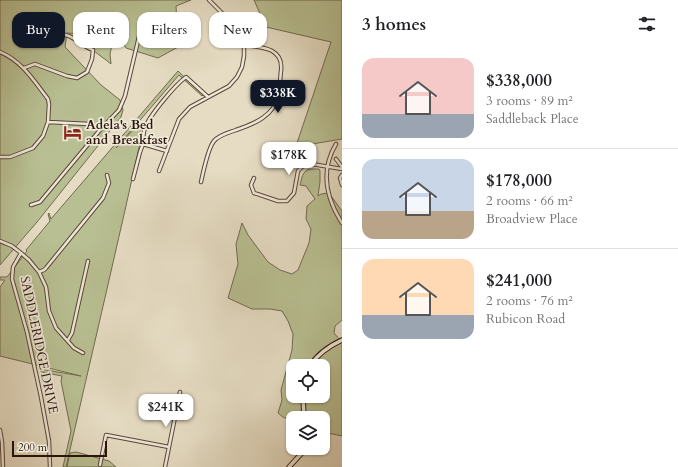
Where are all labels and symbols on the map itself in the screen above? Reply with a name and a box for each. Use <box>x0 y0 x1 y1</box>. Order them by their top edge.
pin: $338K <box>250 80 306 114</box>
place label: Adela's Bed and Breakfast <box>86 116 168 149</box>
hotel icon: Adela's Bed and Breakfast <box>63 122 83 142</box>
pin: $178K <box>261 142 317 176</box>
street label: SADDLERIDGE DRIVE <box>16 275 62 415</box>
pin: $241K <box>138 394 194 428</box>
scale bar <box>12 439 107 458</box>

